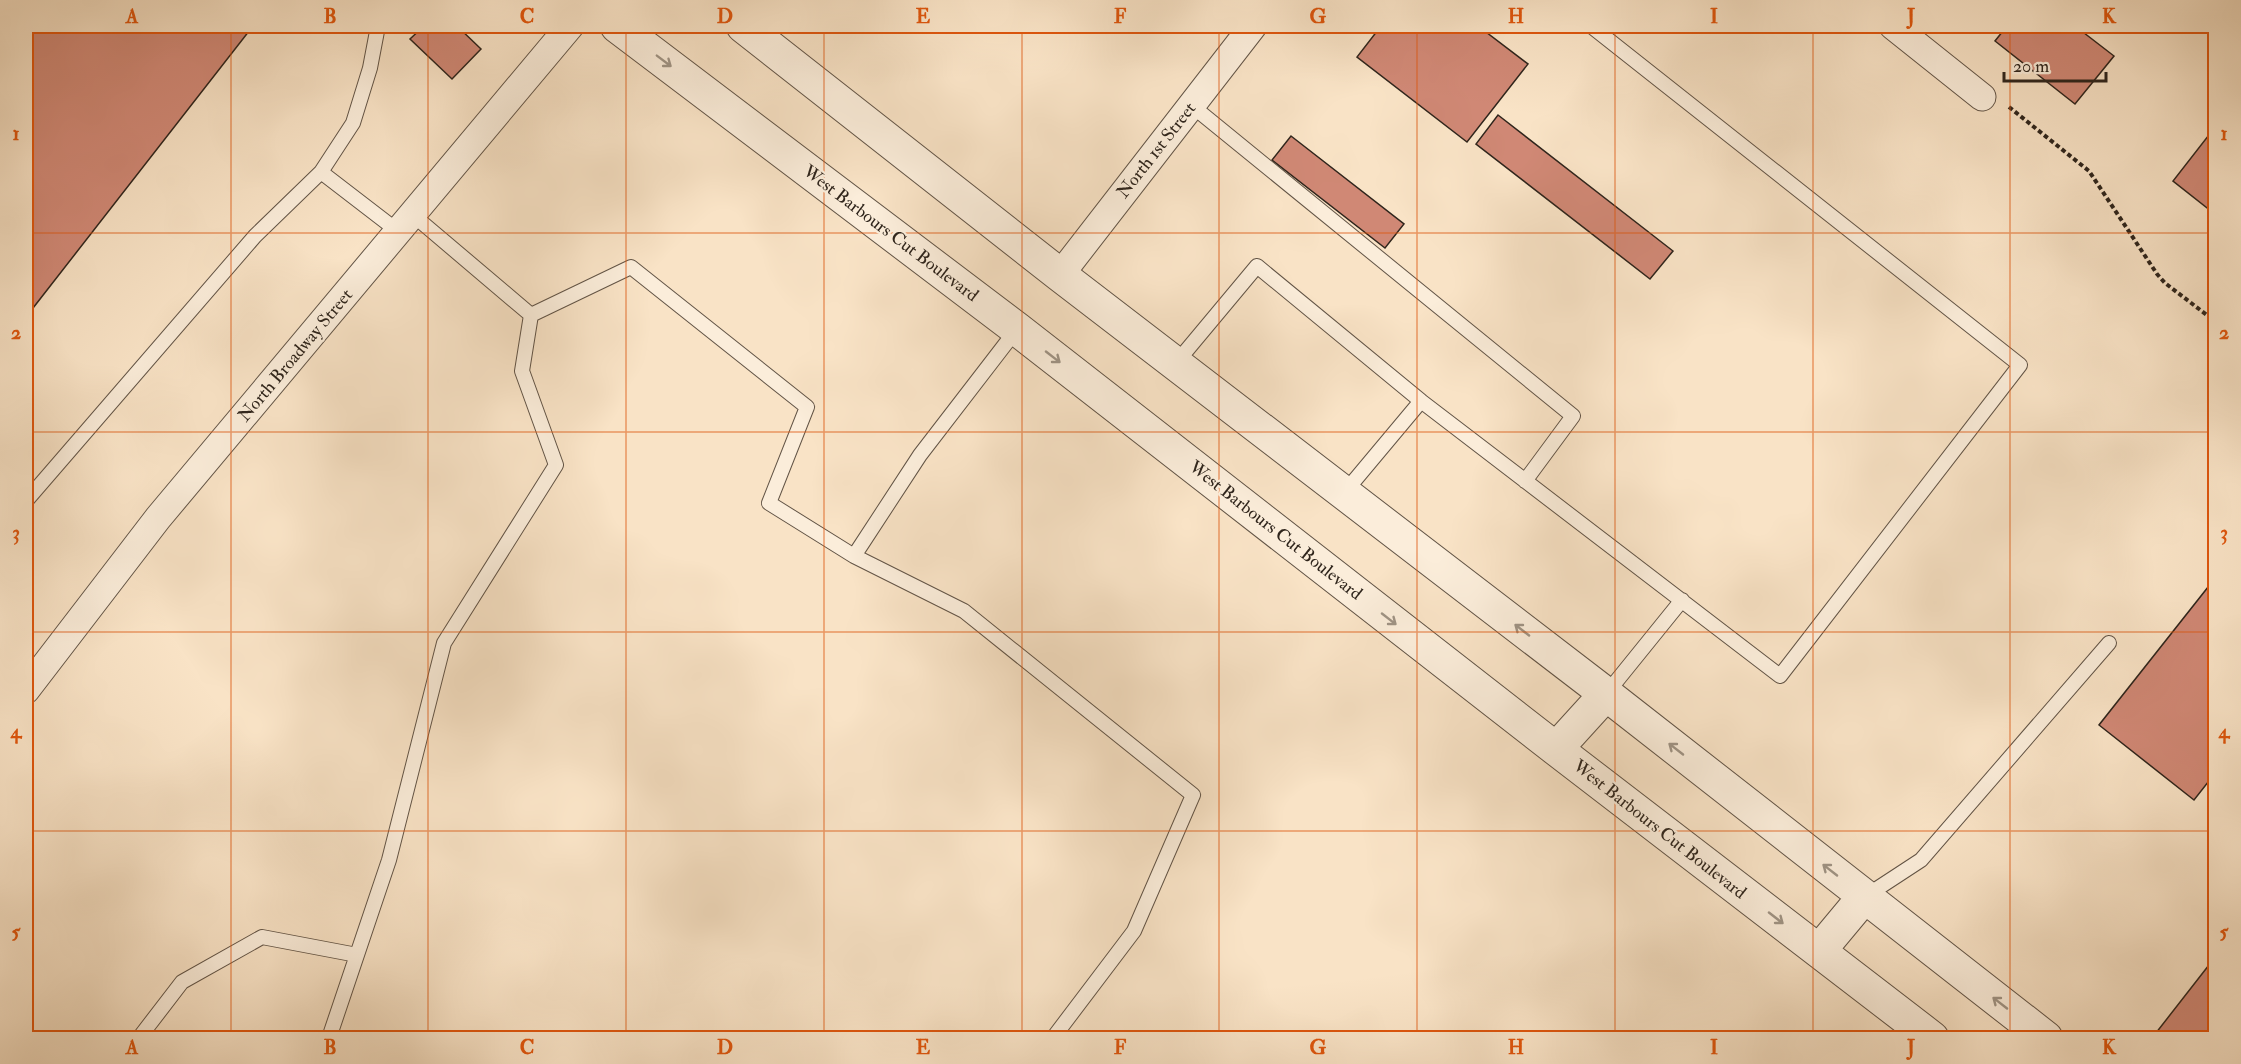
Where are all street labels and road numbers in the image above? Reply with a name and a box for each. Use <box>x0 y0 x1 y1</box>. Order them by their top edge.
street label: North 1st Street <box>1112 97 1201 203</box>
street label: West Barbours Cut Boulevard <box>798 159 983 307</box>
street label: North Broadway Street <box>233 284 358 427</box>
street label: West Barbours Cut Boulevard <box>1184 455 1367 605</box>
street label: West Barbours Cut Boulevard <box>1568 754 1751 904</box>

